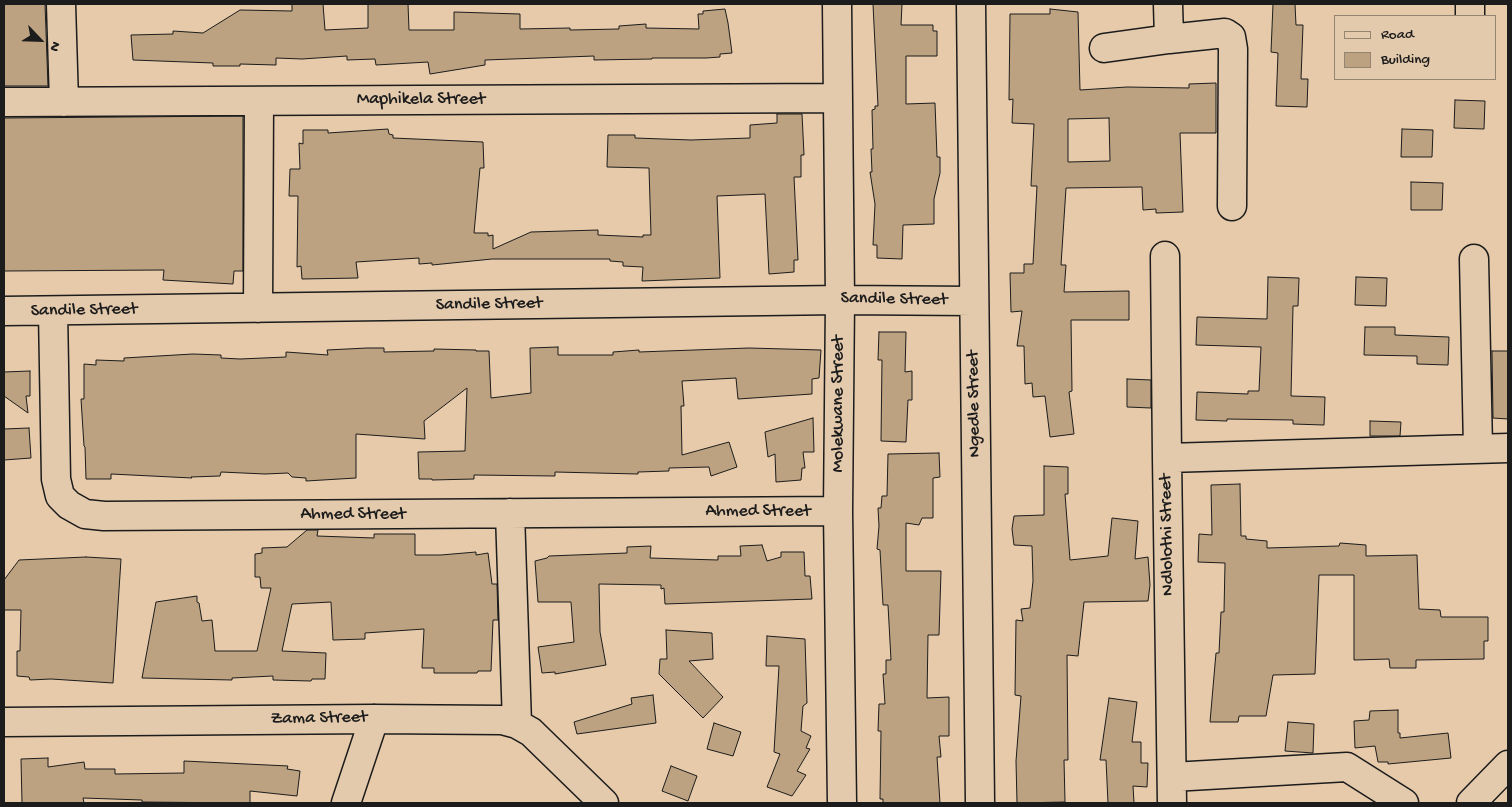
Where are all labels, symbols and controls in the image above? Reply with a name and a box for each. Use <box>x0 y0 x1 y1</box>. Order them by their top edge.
north arrow <box>15 15 65 65</box>
legend <box>1334 15 1497 80</box>
text: Road <box>1381 26 1414 44</box>
text: N <box>45 39 64 54</box>
text: Building <box>1381 51 1430 69</box>
street label: Maphikela Street <box>357 89 485 111</box>
street label: Sandile Street <box>840 288 948 312</box>
street label: Sandile Street <box>435 293 543 317</box>
street label: Sandile Street <box>30 299 138 323</box>
street label: Molekwane Street <box>828 335 850 473</box>
street label: Ngedle Street <box>963 350 987 458</box>
street label: Ndlolothi Street <box>1156 474 1180 596</box>
street label: Ahmed Street <box>705 501 811 523</box>
street label: Ahmed Street <box>300 504 406 526</box>
street label: Zama Street <box>270 707 368 731</box>

